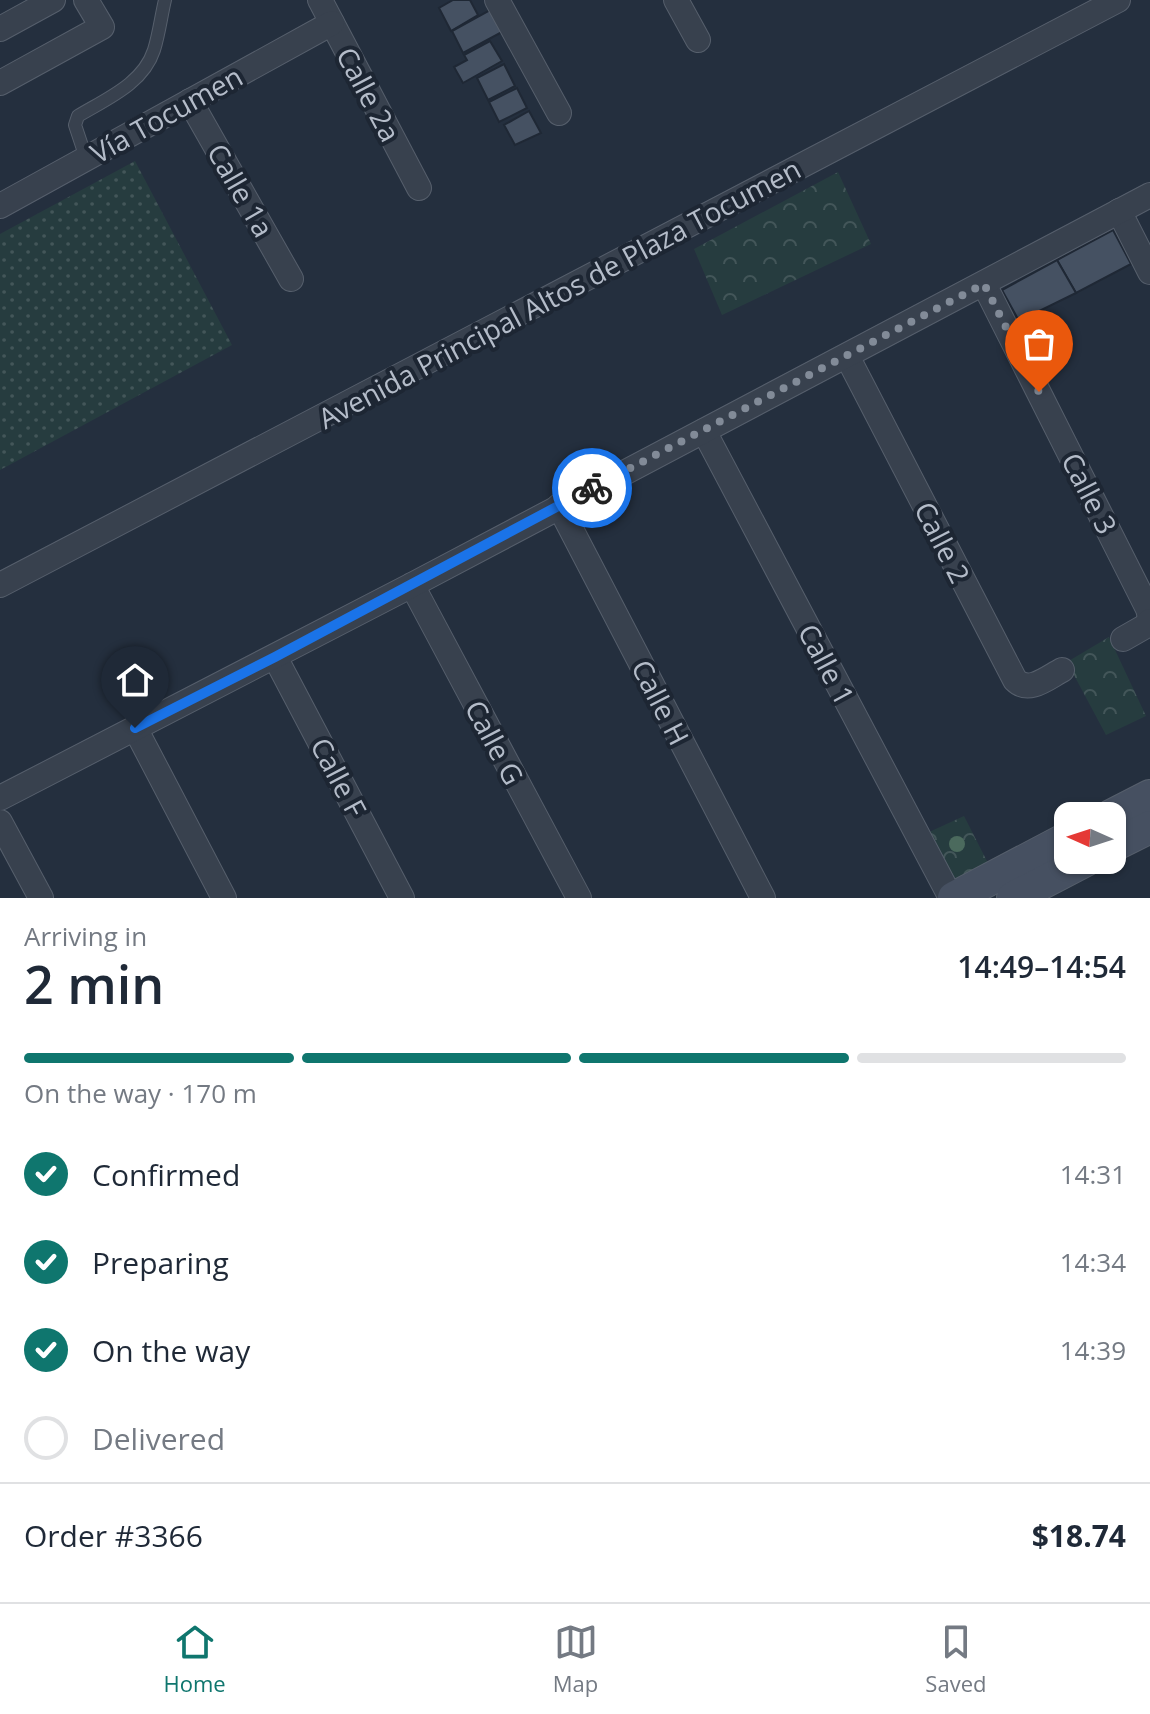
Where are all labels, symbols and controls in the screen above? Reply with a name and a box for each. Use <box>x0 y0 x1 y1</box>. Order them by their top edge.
street label: Calle 2a <box>328 40 410 148</box>
street label: Vía Tocumen <box>83 57 249 171</box>
street label: Calle 1a <box>199 136 283 244</box>
street label: Avenida Principal Altos de Plaza Tocumen <box>311 149 807 437</box>
pin <box>1005 310 1073 392</box>
icon: bag <box>1017 322 1061 366</box>
street label: Calle 3 <box>1053 446 1127 540</box>
courier <box>552 448 632 528</box>
icon: bike <box>570 466 614 510</box>
street label: Calle 2 <box>906 495 980 589</box>
street label: Calle 1 <box>790 617 864 711</box>
pin <box>101 646 169 728</box>
street label: Calle H <box>623 653 699 751</box>
icon: home <box>113 658 157 702</box>
street label: Calle G <box>457 693 533 791</box>
street label: Calle F <box>302 731 376 823</box>
north arrow <box>1054 802 1126 874</box>
map controls <box>1054 802 1126 874</box>
text: Arriving in <box>24 918 147 954</box>
text: 14:49–14:54 <box>957 946 1126 987</box>
text: 2 min <box>24 948 164 1019</box>
text: On the way · 170 m <box>24 1075 257 1111</box>
icon: check <box>24 1152 68 1196</box>
text: Confirmed <box>92 1154 240 1195</box>
text: 14:31 <box>1060 1156 1126 1192</box>
icon: check <box>24 1240 68 1284</box>
text: Preparing <box>92 1242 229 1283</box>
text: 14:34 <box>1060 1244 1126 1280</box>
icon: check <box>24 1328 68 1372</box>
text: On the way <box>92 1330 250 1371</box>
text: 14:39 <box>1060 1332 1126 1368</box>
text: Delivered <box>92 1418 225 1459</box>
text: Order #3366 <box>24 1515 203 1556</box>
text: $18.74 <box>1032 1515 1126 1556</box>
tab: Home <box>164 1620 226 1698</box>
tab: Map <box>553 1620 598 1698</box>
tab: Saved <box>925 1620 986 1698</box>

